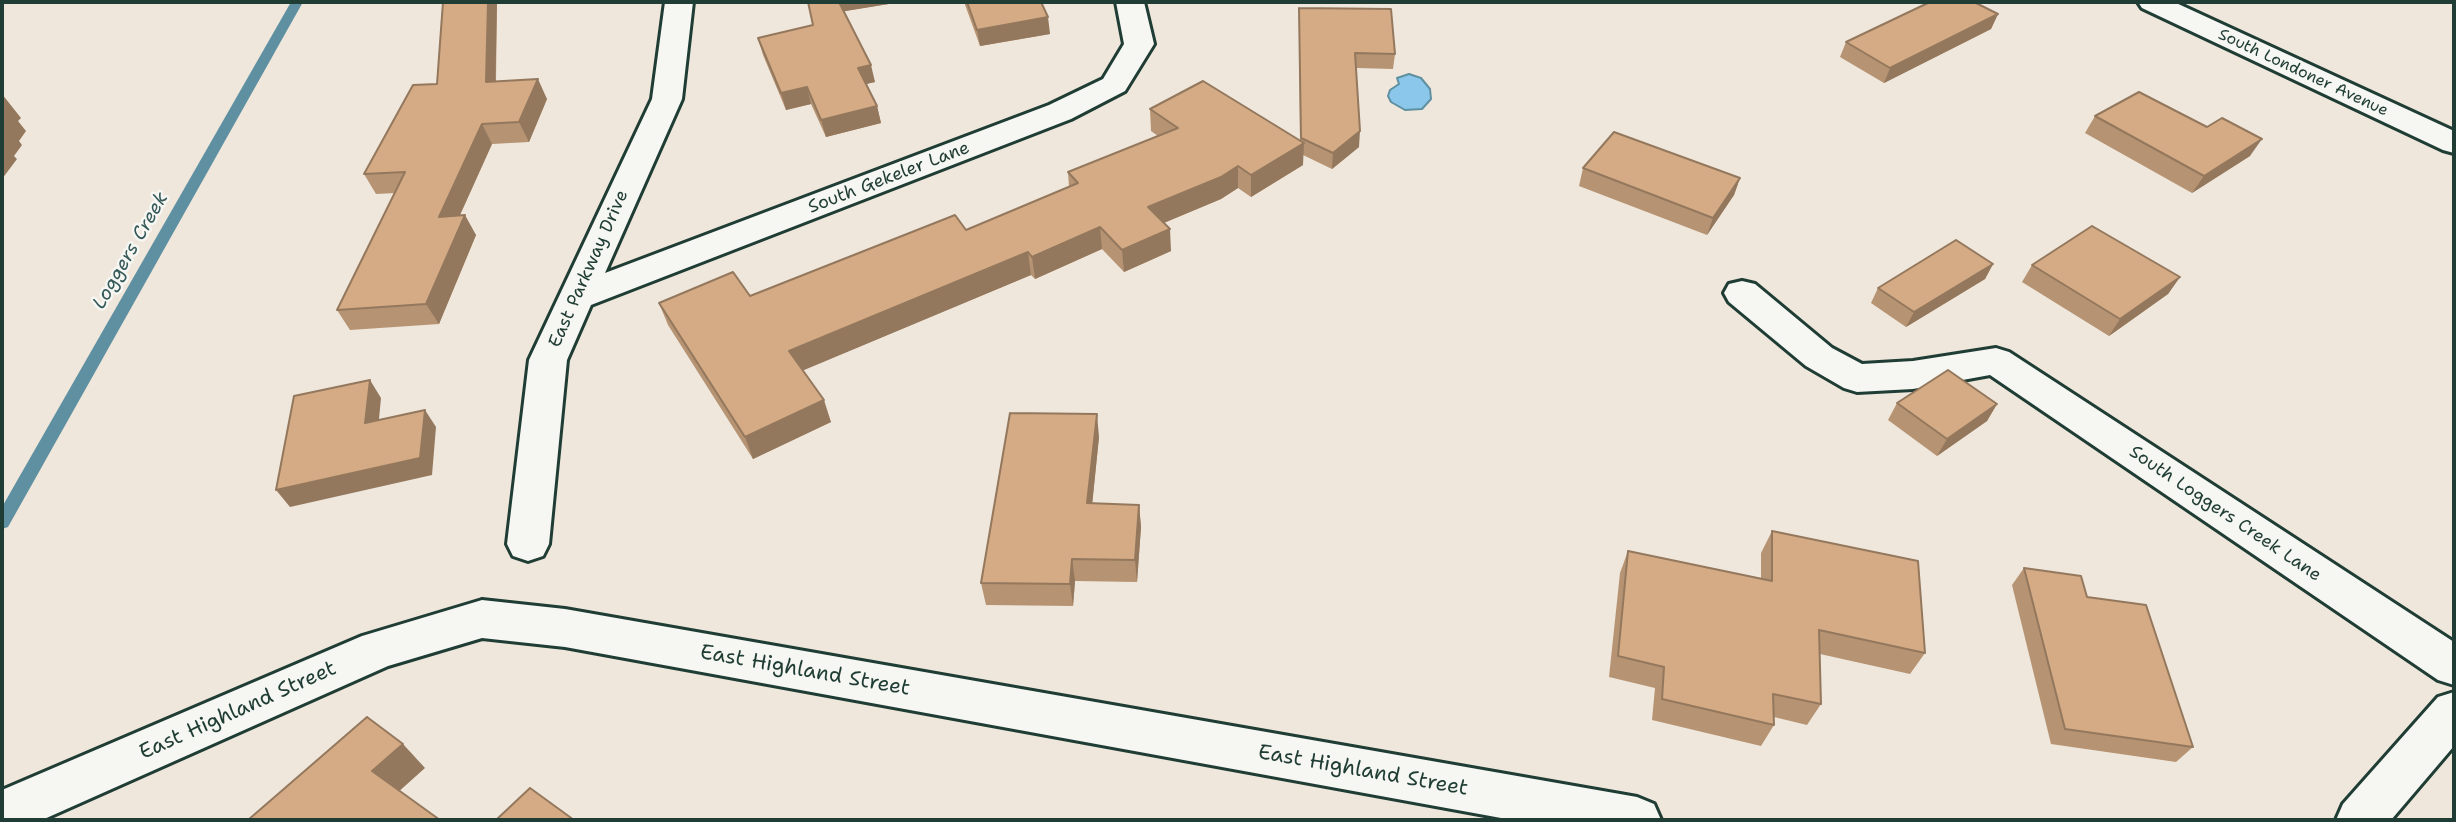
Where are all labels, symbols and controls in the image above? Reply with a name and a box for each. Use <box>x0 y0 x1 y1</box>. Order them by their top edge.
street label: South Londoner Avenue <box>2215 25 2391 121</box>
street label: South Gekeler Lane <box>805 137 973 219</box>
street label: East Parkway Drive <box>545 187 633 351</box>
water label: Loggers Creek <box>88 188 174 314</box>
street label: South Loggers Creek Lane <box>2125 442 2325 586</box>
street label: East Highland Street <box>698 640 912 702</box>
street label: East Highland Street <box>136 656 340 766</box>
street label: East Highland Street <box>1256 740 1470 802</box>

